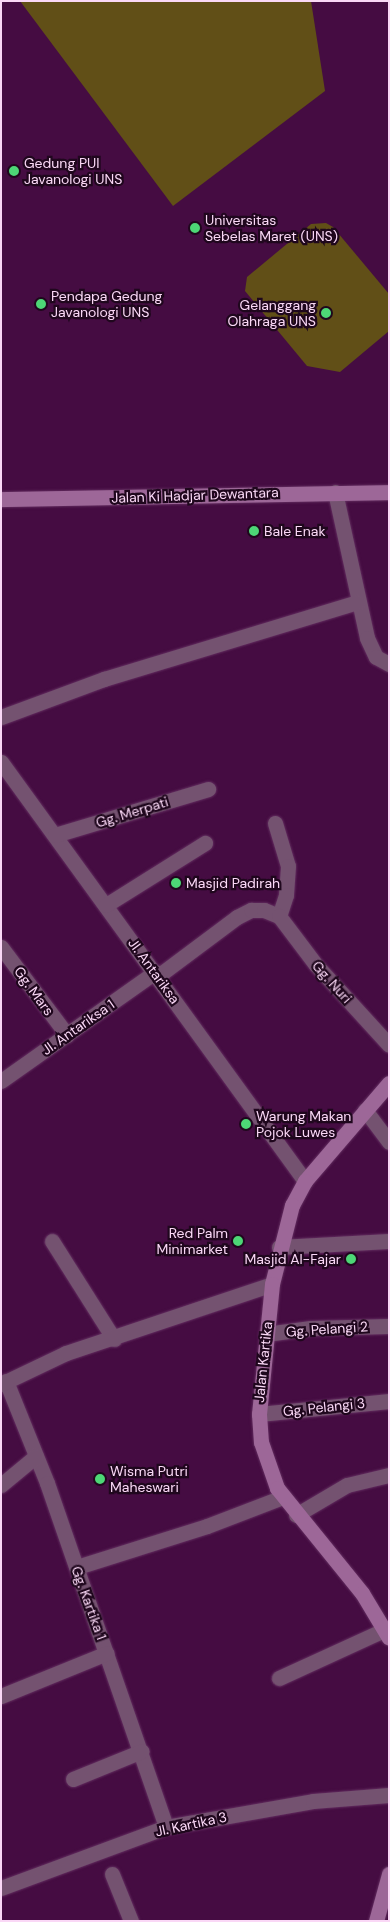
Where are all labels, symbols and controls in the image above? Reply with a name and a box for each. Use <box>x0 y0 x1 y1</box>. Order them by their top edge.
place label: Gedung PUI Javanologi UNS <box>24 155 122 188</box>
marker: Gedung PUI Javanologi UNS <box>8 165 20 177</box>
place label: Universitas Sebelas Maret (UNS) <box>205 212 338 244</box>
marker: Universitas Sebelas Maret (UNS) <box>189 222 201 234</box>
place label: Pendapa Gedung Javanologi UNS <box>51 288 162 321</box>
place label: Gelanggang Olahraga UNS <box>227 297 316 330</box>
marker: Pendapa Gedung Javanologi UNS <box>35 298 47 310</box>
marker: Gelanggang Olahraga UNS <box>320 307 332 319</box>
street label: Jalan Ki Hadjar Dewantara <box>111 484 279 506</box>
place label: Bale Enak <box>264 523 325 539</box>
marker: Bale Enak <box>248 525 260 537</box>
street label: Gg. Merpati <box>94 793 170 831</box>
place label: Masjid Padirah <box>186 875 280 891</box>
marker: Masjid Padirah <box>170 877 182 889</box>
street label: Jl. Antariksa <box>125 935 183 1007</box>
street label: Gg. Nuri <box>309 957 355 1007</box>
street label: Gg. Mars <box>11 963 57 1019</box>
street label: Jl. Antariksa 1 <box>38 996 118 1058</box>
place label: Warung Makan Pojok Luwes <box>256 1108 351 1140</box>
marker: Warung Makan Pojok Luwes <box>240 1118 252 1130</box>
place label: Red Palm Minimarket <box>156 1225 228 1258</box>
marker: Red Palm Minimarket <box>232 1235 244 1247</box>
place label: Masjid Al-Fajar <box>244 1251 341 1267</box>
marker: Masjid Al-Fajar <box>345 1253 357 1265</box>
street label: Gg. Pelangi 2 <box>285 1318 369 1340</box>
street label: Jalan Kartika <box>250 1321 276 1403</box>
street label: Gg. Pelangi 3 <box>282 1394 366 1420</box>
place label: Wisma Putri Maheswari <box>110 1463 188 1495</box>
marker: Wisma Putri Maheswari <box>94 1473 106 1485</box>
street label: Gg. Kartika 1 <box>68 1564 110 1642</box>
street label: Jl. Kartika 3 <box>154 1808 228 1840</box>

